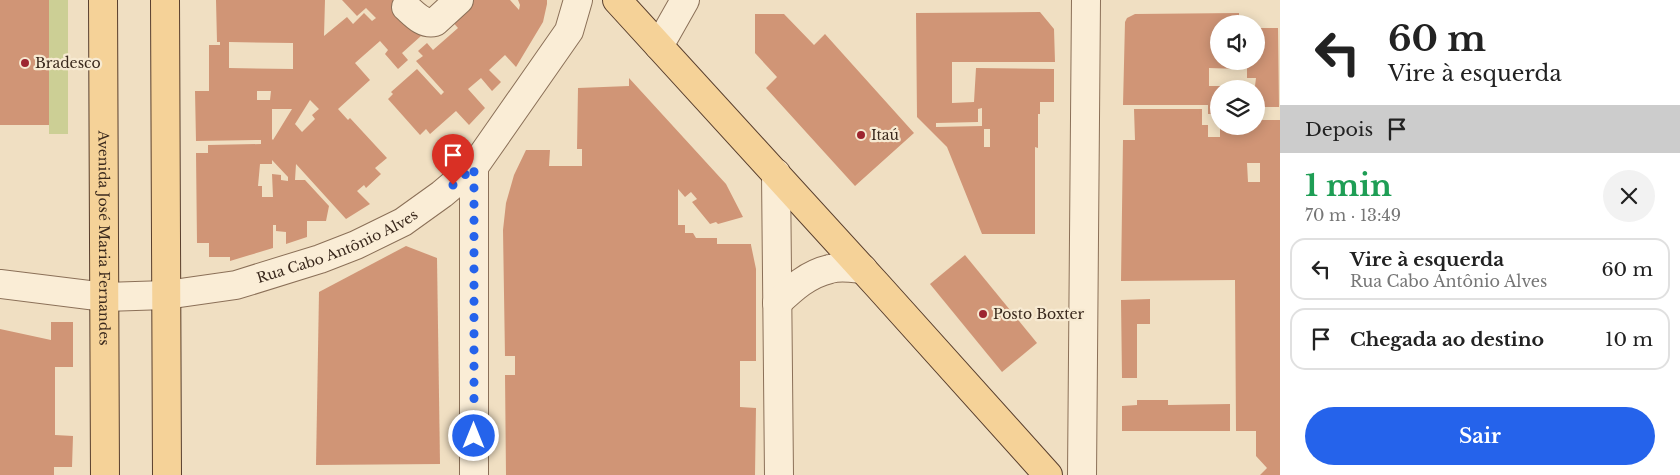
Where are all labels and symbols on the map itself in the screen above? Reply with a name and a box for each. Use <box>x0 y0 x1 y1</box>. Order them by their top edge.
place label: Bradesco <box>35 54 101 72</box>
marker: Bradesco <box>19 57 31 69</box>
place label: Itaú <box>871 126 900 144</box>
street label: Avenida José Maria Fernandes <box>95 129 113 346</box>
marker: Itaú <box>855 129 867 141</box>
pin <box>432 134 474 185</box>
street label: Rua Cabo Antônio Alves <box>254 205 421 287</box>
place label: Posto Boxter <box>993 305 1085 323</box>
marker: Posto Boxter <box>977 308 989 320</box>
position arrow <box>447 409 499 461</box>

